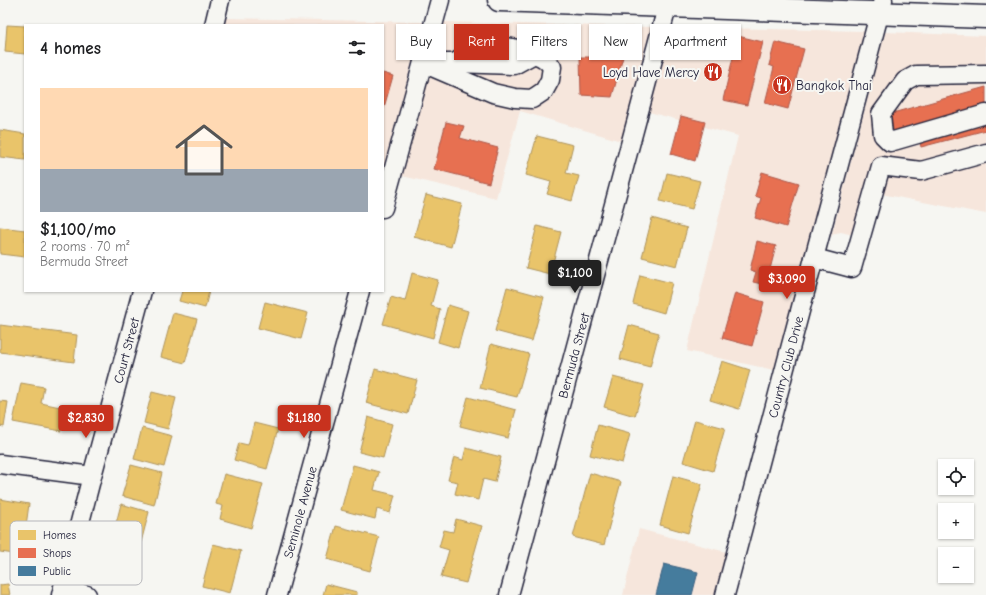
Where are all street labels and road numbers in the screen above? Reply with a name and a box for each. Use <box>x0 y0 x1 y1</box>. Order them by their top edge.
street label: Bermuda Street <box>555 310 592 400</box>
street label: Country Club Drive <box>765 314 806 419</box>
street label: Court Street <box>110 315 142 385</box>
street label: Seminole Avenue <box>280 464 320 560</box>

